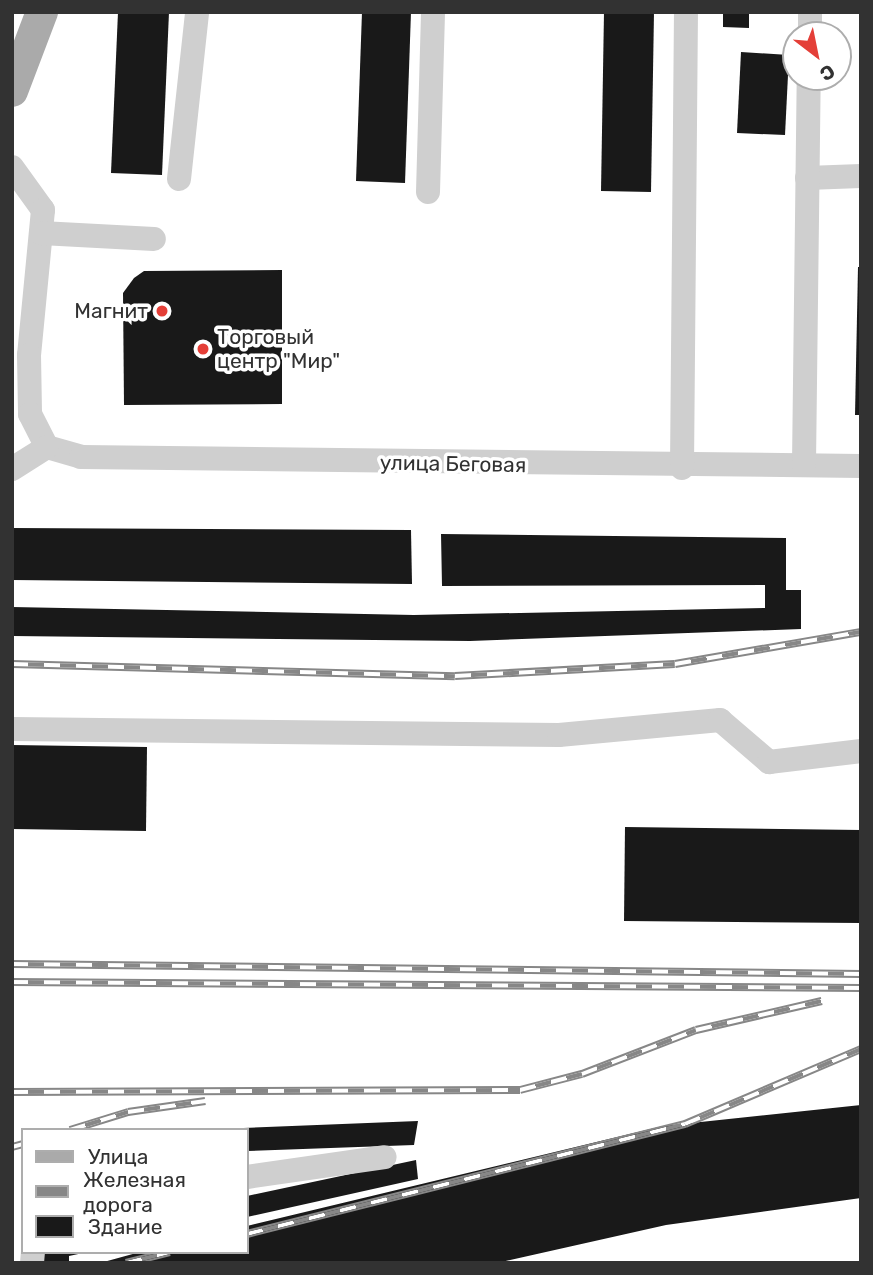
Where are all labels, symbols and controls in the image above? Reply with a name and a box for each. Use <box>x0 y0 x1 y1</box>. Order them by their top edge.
north arrow <box>782 21 852 91</box>
text: С <box>816 59 839 86</box>
place label: Магнит <box>74 298 148 324</box>
marker: Магнит <box>154 303 170 319</box>
place label: Торговый центр "Мир" <box>217 324 340 374</box>
marker: Торговый центр "Мир" <box>195 341 211 357</box>
street label: улица Беговая <box>380 450 526 478</box>
legend <box>21 1128 248 1254</box>
text: Улица <box>88 1144 148 1169</box>
text: Железная дорога <box>83 1167 186 1217</box>
text: Здание <box>88 1214 163 1239</box>

